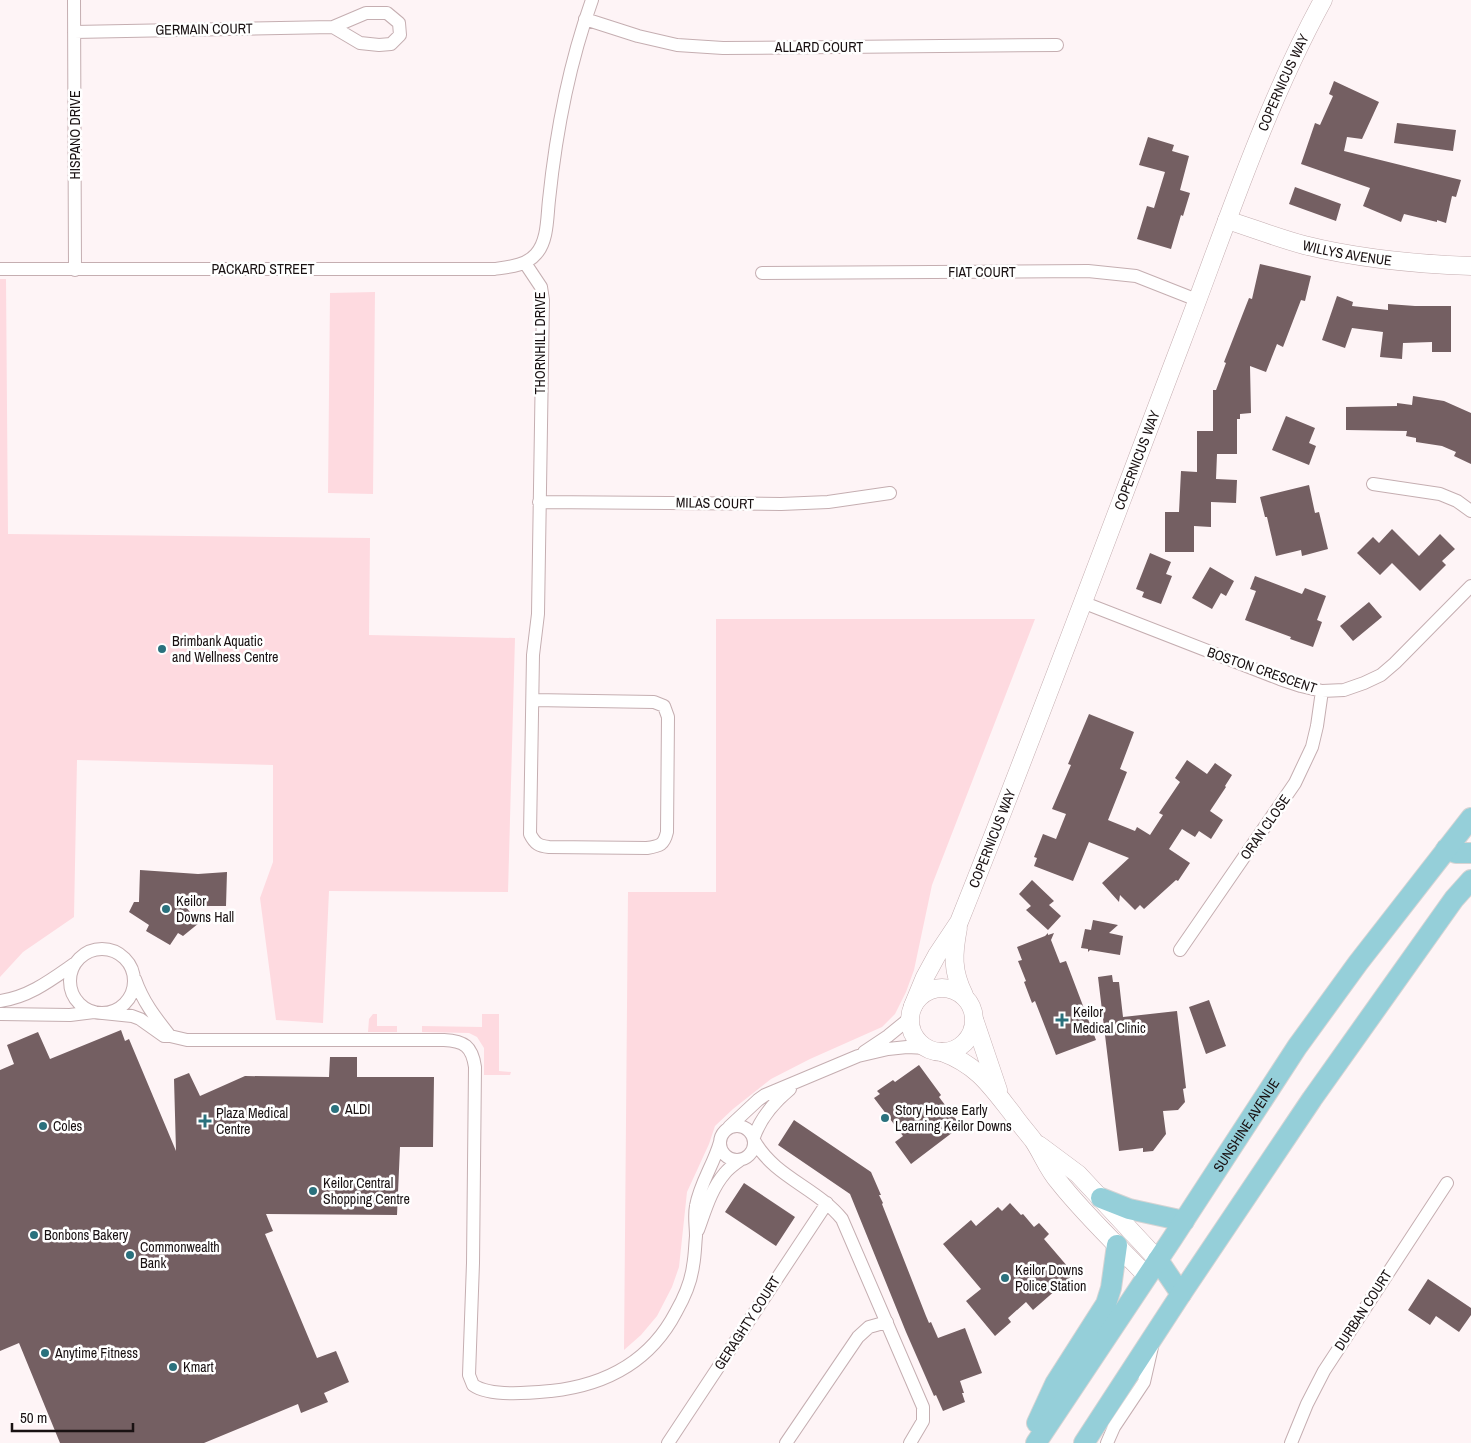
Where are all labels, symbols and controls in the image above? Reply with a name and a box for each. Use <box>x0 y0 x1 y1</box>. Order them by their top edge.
street label: GERMAIN COURT <box>155 19 253 39</box>
street label: COPERNICUS WAY <box>1254 31 1313 134</box>
street label: ALLARD COURT <box>774 38 863 56</box>
street label: HISPANO DRIVE <box>66 90 84 180</box>
street label: WILLYS AVENUE <box>1301 236 1393 270</box>
street label: PACKARD STREET <box>211 260 315 278</box>
street label: FIAT COURT <box>948 263 1016 281</box>
street label: THORNHILL DRIVE <box>531 292 549 394</box>
street label: COPERNICUS WAY <box>1110 408 1164 512</box>
street label: MILAS COURT <box>676 493 754 513</box>
place label: Brimbank Aquatic and Wellness Centre <box>172 632 278 666</box>
marker: Brimbank Aquatic and Wellness Centre <box>156 643 168 655</box>
street label: BOSTON CRESCENT <box>1205 643 1319 697</box>
street label: COPERNICUS WAY <box>965 786 1020 891</box>
street label: ORAN CLOSE <box>1236 791 1294 863</box>
place label: Keilor Downs Hall <box>176 892 234 926</box>
marker: Keilor Downs Hall <box>160 903 172 915</box>
place label: Keilor Medical Clinic <box>1073 1003 1146 1037</box>
marker: Keilor Medical Clinic <box>1055 1013 1069 1027</box>
street label: SUNSHINE AVENUE <box>1209 1075 1283 1176</box>
place label: ALDI <box>344 1100 371 1118</box>
place label: Story House Early Learning Keilor Downs <box>895 1101 1012 1135</box>
marker: ALDI <box>329 1103 341 1115</box>
place label: Plaza Medical Centre <box>216 1104 288 1138</box>
marker: Story House Early Learning Keilor Downs <box>879 1112 891 1124</box>
marker: Plaza Medical Centre <box>198 1114 212 1128</box>
place label: Coles <box>53 1117 83 1135</box>
marker: Coles <box>37 1120 49 1132</box>
place label: Keilor Central Shopping Centre <box>323 1174 410 1208</box>
marker: Keilor Central Shopping Centre <box>307 1185 319 1197</box>
place label: Bonbons Bakery <box>44 1226 128 1244</box>
marker: Bonbons Bakery <box>28 1229 40 1241</box>
place label: Commonwealth Bank <box>140 1238 220 1272</box>
marker: Commonwealth Bank <box>124 1249 136 1261</box>
place label: Keilor Downs Police Station <box>1015 1261 1086 1295</box>
street label: DURBAN COURT <box>1330 1266 1396 1354</box>
marker: Keilor Downs Police Station <box>999 1272 1011 1284</box>
street label: GERAGHTY COURT <box>710 1273 784 1373</box>
place label: Anytime Fitness <box>54 1344 138 1362</box>
marker: Anytime Fitness <box>39 1347 51 1359</box>
place label: Kmart <box>183 1358 214 1376</box>
marker: Kmart <box>167 1361 179 1373</box>
scale bar <box>12 1400 134 1432</box>
text: 50 m <box>20 1407 47 1428</box>

